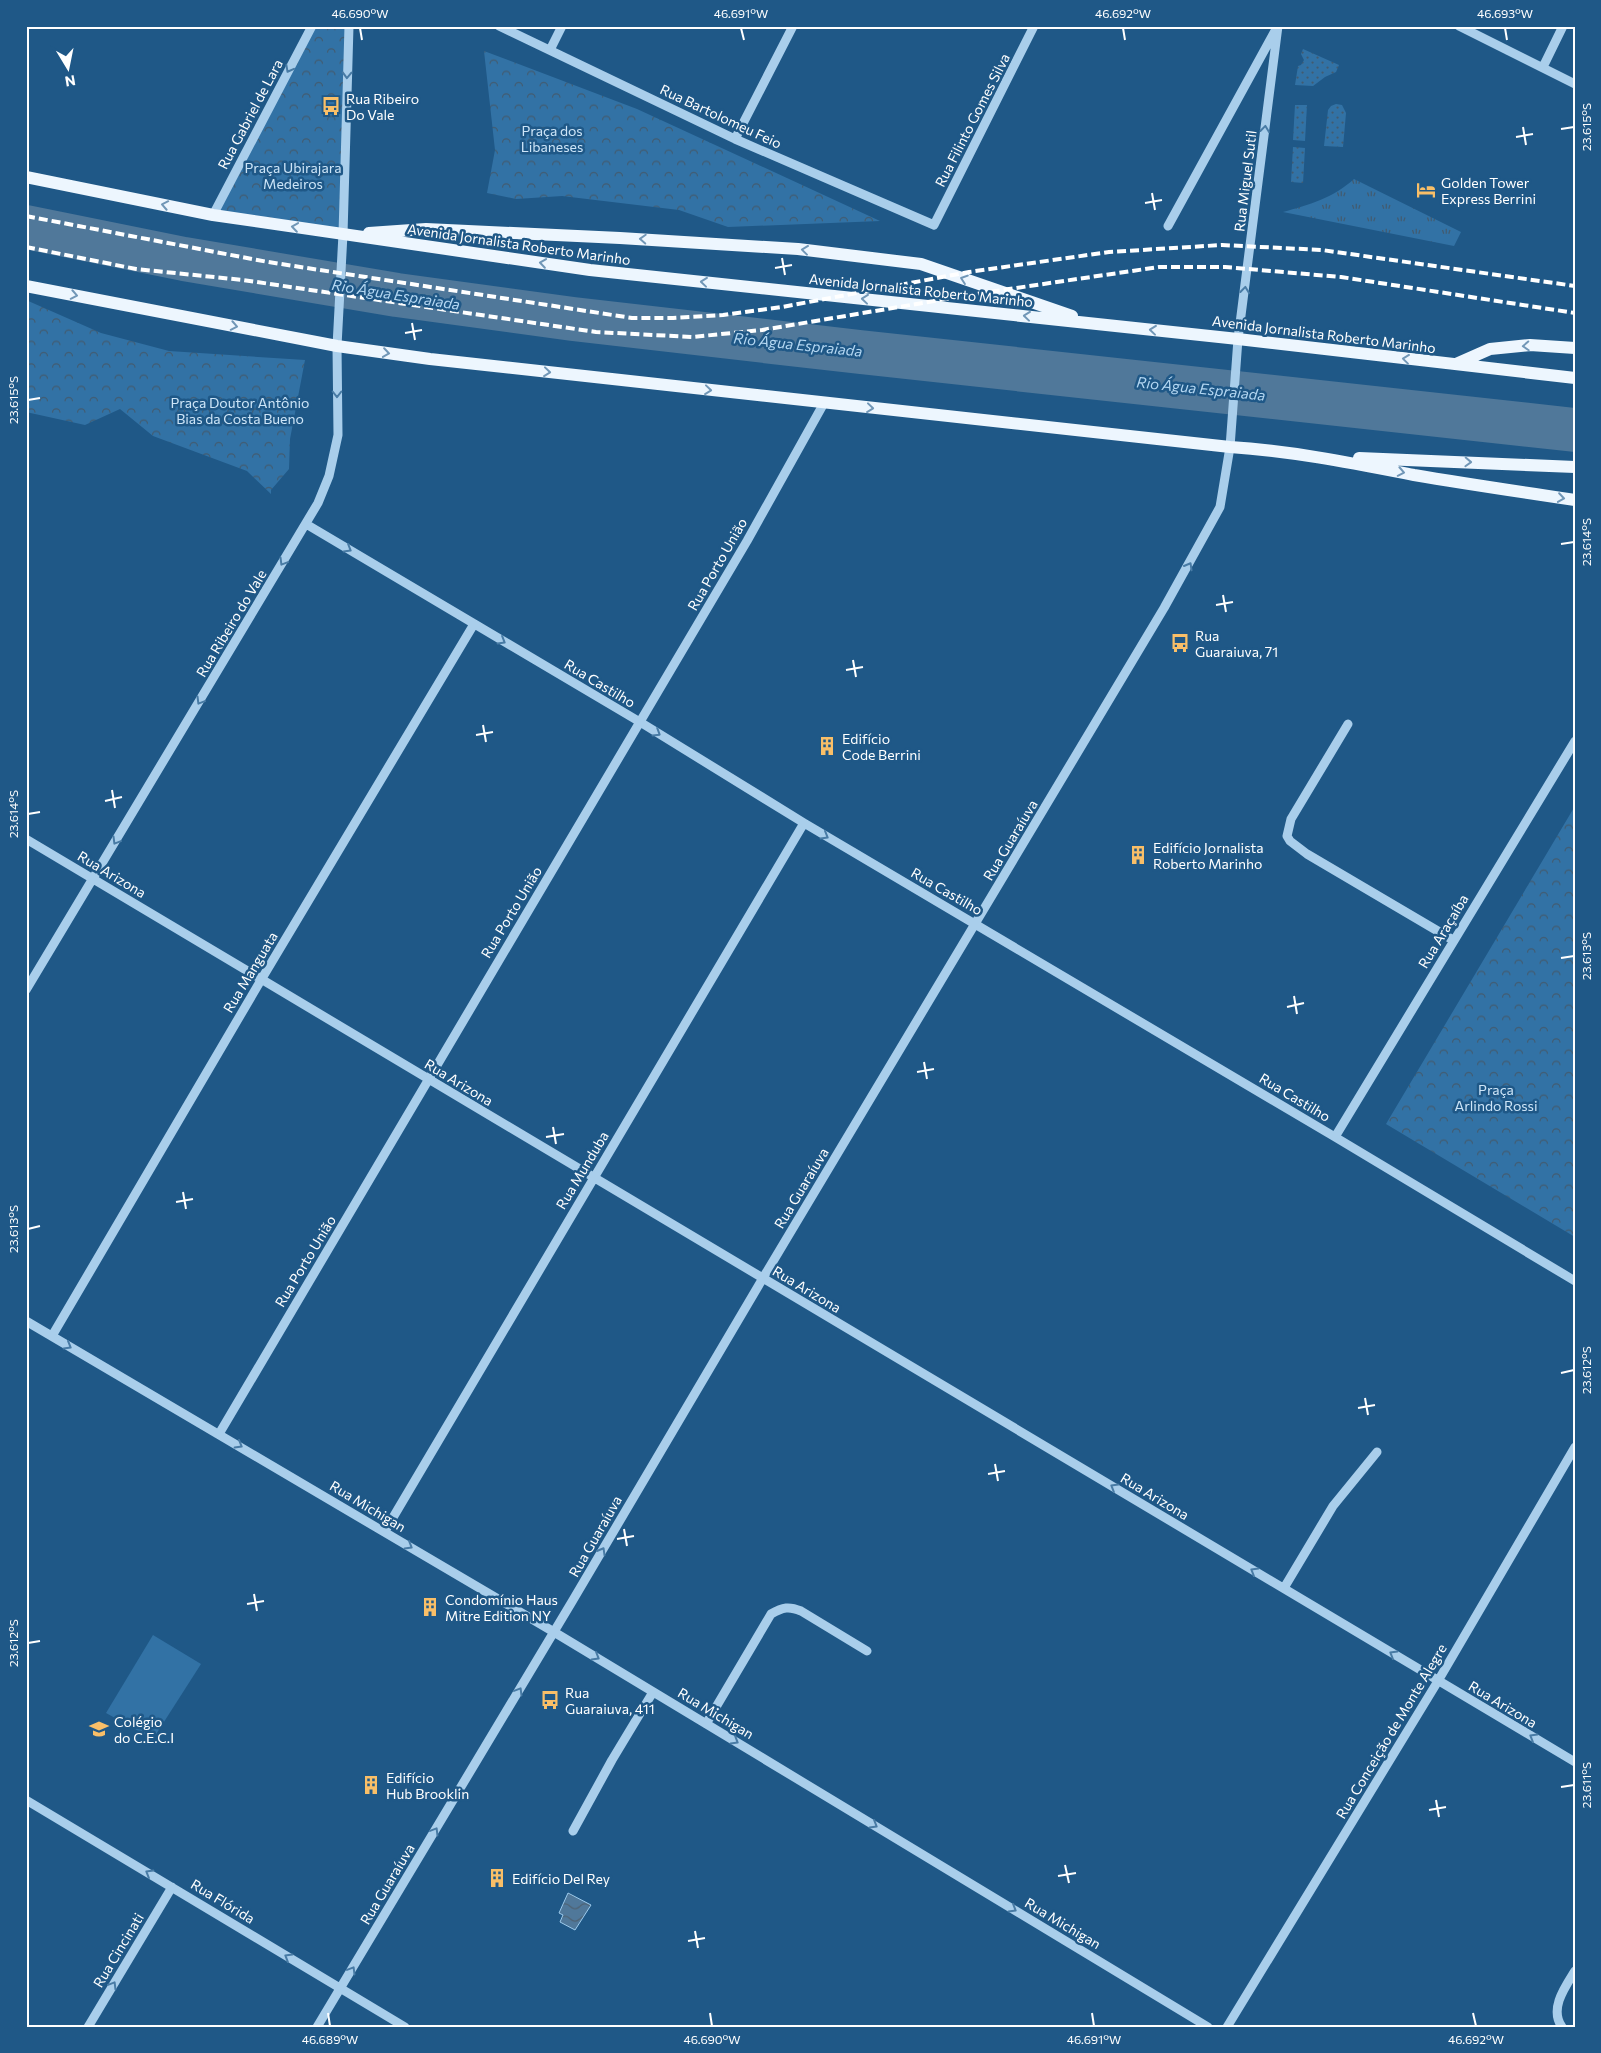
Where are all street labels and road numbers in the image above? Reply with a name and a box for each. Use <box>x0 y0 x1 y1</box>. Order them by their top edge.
street label: Rua Filinto Gomes Silva <box>931 50 1013 190</box>
street label: Rua Gabriel de Lara <box>214 56 286 172</box>
street label: Rua Bartolomeu Feio <box>658 80 784 152</box>
street label: Rua Miguel Sutil <box>1230 129 1260 233</box>
street label: Avenida Jornalista Roberto Marinho <box>406 220 632 268</box>
street label: Avenida Jornalista Roberto Marinho <box>808 270 1034 310</box>
street label: Avenida Jornalista Roberto Marinho <box>1211 312 1437 356</box>
street label: Rua Porto União <box>684 515 750 613</box>
street label: Rua Ribeiro do Vale <box>192 566 270 680</box>
street label: Rua Castilho <box>561 655 639 711</box>
street label: Rua Guaraíuva <box>979 797 1041 883</box>
street label: Rua Arizona <box>75 847 149 901</box>
street label: Rua Porto União <box>477 863 545 961</box>
street label: Rua Castilho <box>908 864 986 918</box>
street label: Rua Araçaíba <box>1414 891 1472 971</box>
street label: Rua Manguata <box>219 928 281 1016</box>
street label: Rua Arizona <box>422 1055 496 1109</box>
street label: Rua Castilho <box>1256 1069 1334 1125</box>
street label: Rua Munduba <box>552 1128 612 1212</box>
street label: Rua Guaraíuva <box>770 1145 832 1231</box>
street label: Rua Porto União <box>271 1212 339 1310</box>
street label: Rua Arizona <box>770 1262 844 1316</box>
street label: Rua Arizona <box>1118 1469 1192 1523</box>
street label: Rua Michigan <box>327 1477 409 1535</box>
street label: Rua Guaraíuva <box>565 1492 625 1580</box>
street label: Rua Conceição de Monte Alegre <box>1332 1641 1450 1821</box>
street label: Rua Arizona <box>1466 1677 1540 1731</box>
street label: Rua Michigan <box>675 1684 757 1742</box>
street label: Rua Guaraíuva <box>356 1841 418 1927</box>
street label: Rua Flórida <box>188 1875 258 1927</box>
street label: Rua Michigan <box>1022 1894 1104 1952</box>
street label: Rua Cincinati <box>89 1910 147 1990</box>

